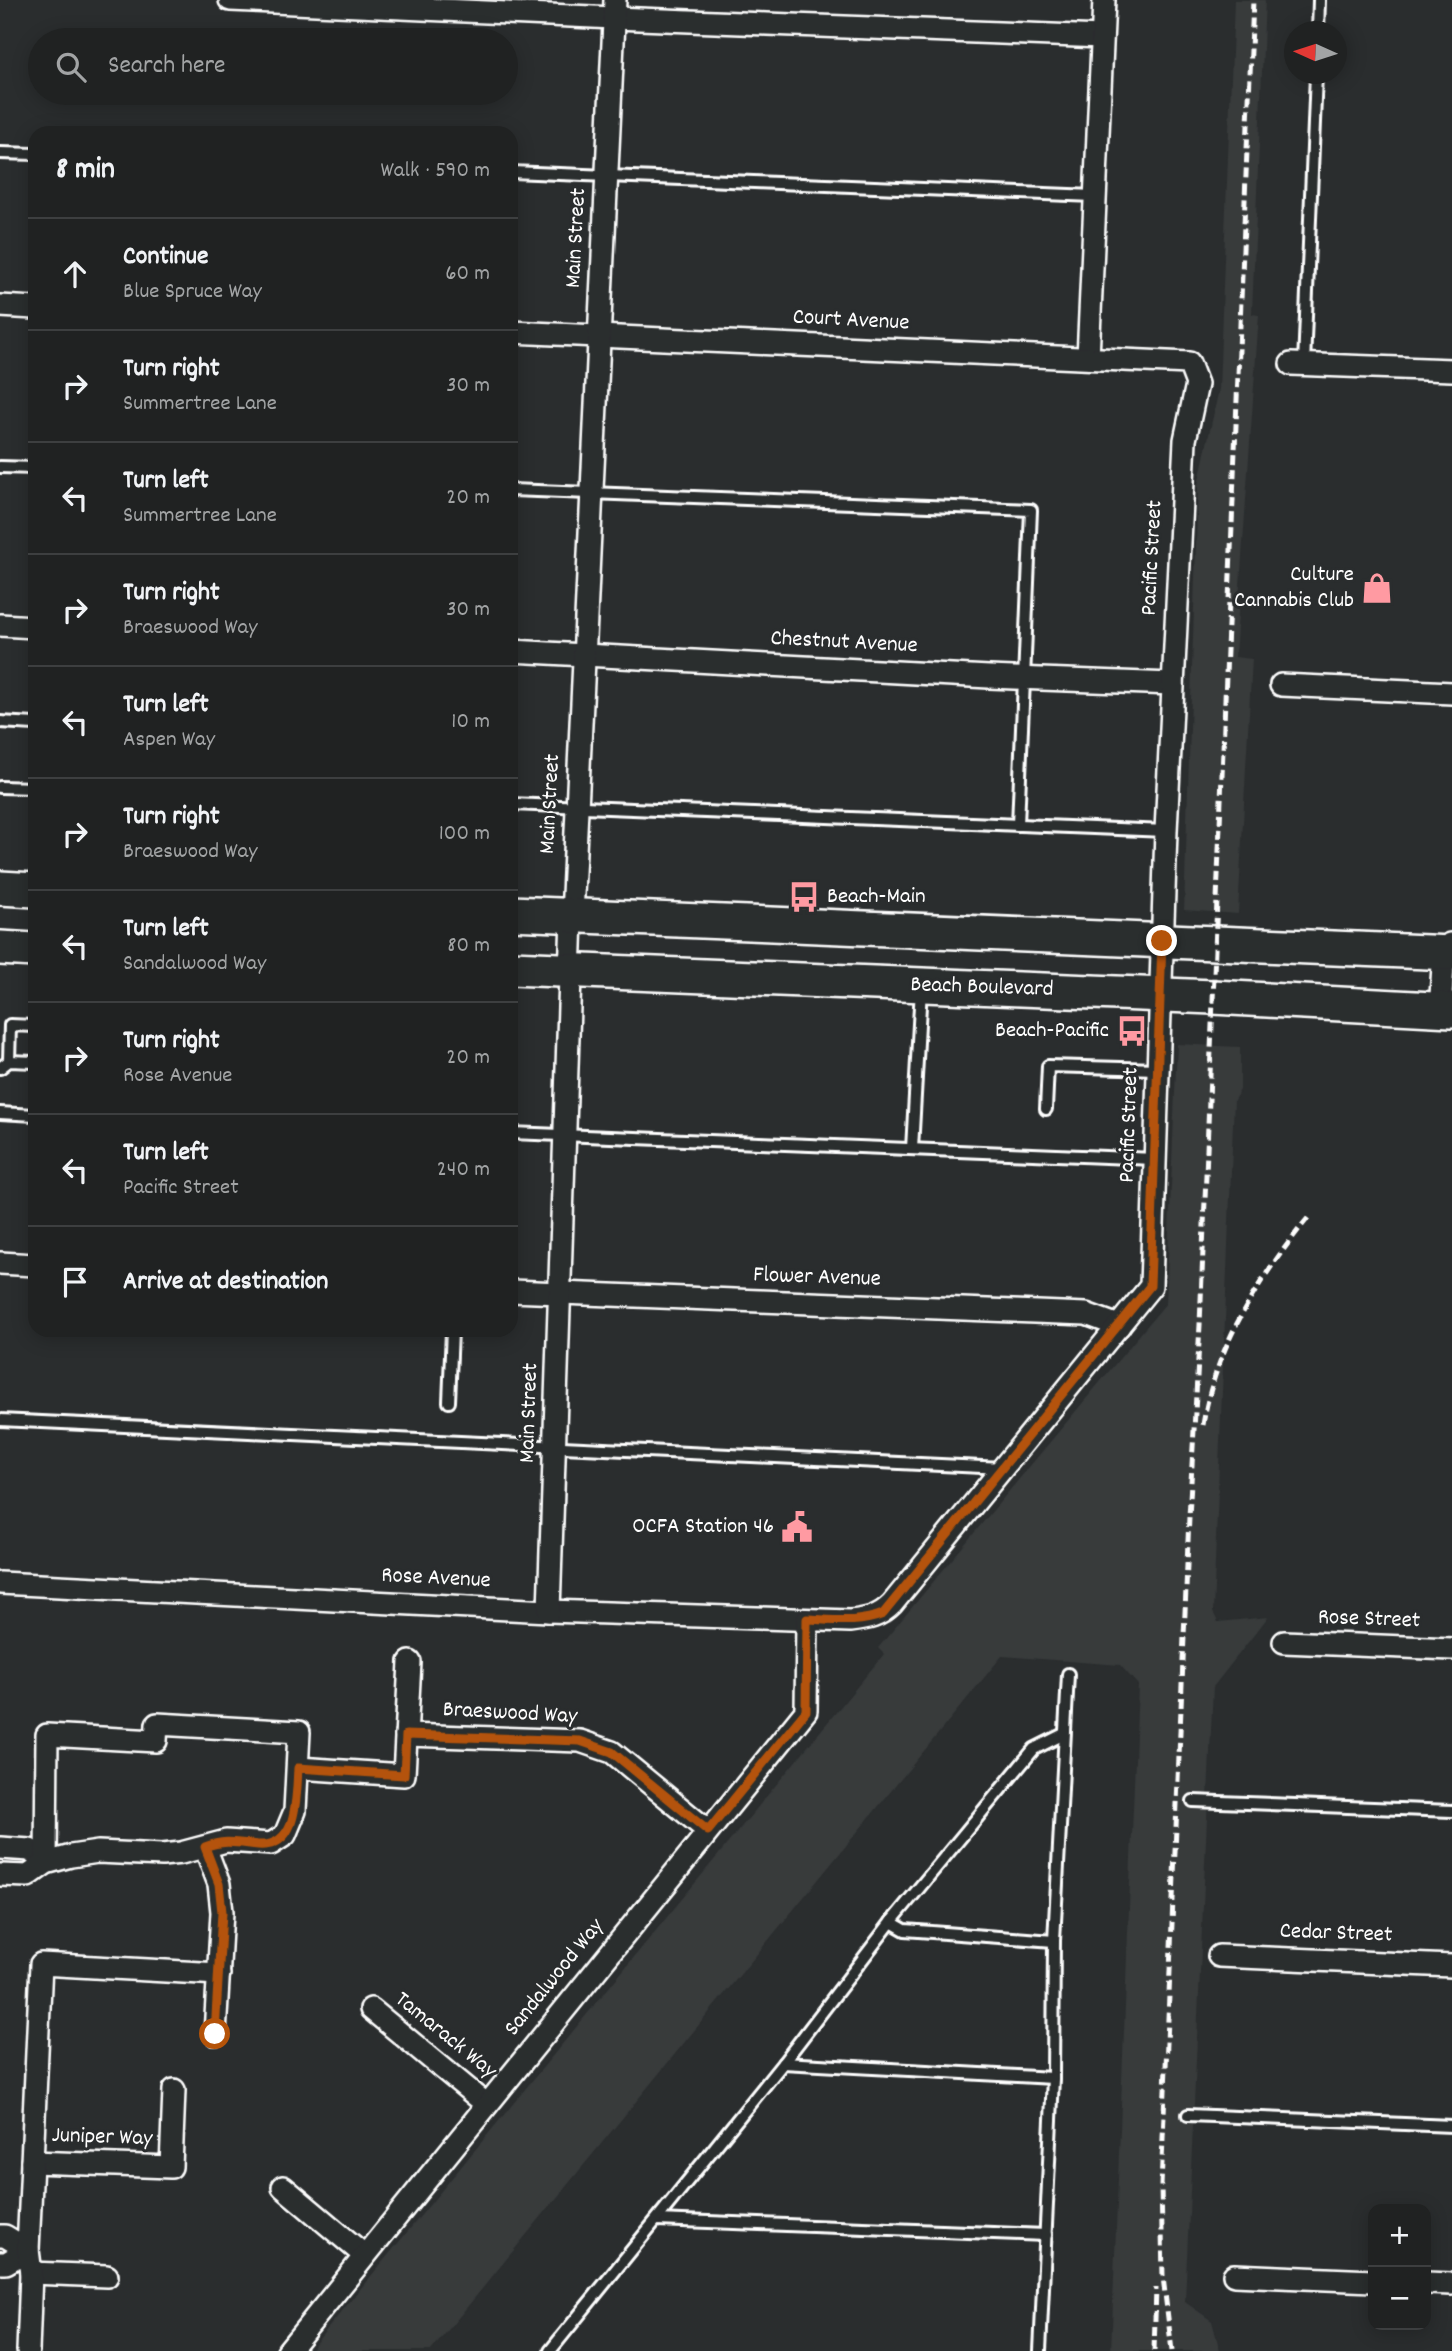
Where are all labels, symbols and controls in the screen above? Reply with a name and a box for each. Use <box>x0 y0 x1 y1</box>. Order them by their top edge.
north arrow <box>1284 21 1347 84</box>
search box <box>28 28 518 105</box>
icon: search <box>52 48 90 86</box>
text: Search here <box>108 48 226 85</box>
text: 8 min <box>56 150 115 193</box>
text: Walk · 590 m <box>381 155 490 188</box>
street label: Main Street <box>558 187 596 289</box>
text: Continue <box>123 239 208 276</box>
icon: ahead <box>56 255 94 293</box>
text: 60 m <box>445 258 490 291</box>
text: Blue Spruce Way <box>123 276 262 309</box>
street label: Court Avenue <box>792 301 910 341</box>
text: Turn right <box>123 351 220 388</box>
icon: right <box>56 367 94 405</box>
text: 30 m <box>446 370 490 403</box>
text: Summertree Lane <box>123 388 277 421</box>
text: Turn left <box>123 463 209 500</box>
icon: left <box>56 479 94 517</box>
text: 20 m <box>446 482 490 515</box>
street label: Pacific Street <box>1133 499 1173 617</box>
text: Summertree Lane <box>123 500 277 533</box>
place label: Culture Cannabis Club <box>1234 559 1354 618</box>
shop icon: Culture Cannabis Club <box>1360 571 1394 605</box>
text: Turn right <box>123 575 220 612</box>
icon: right <box>56 591 94 629</box>
text: 30 m <box>446 594 490 627</box>
text: Braeswood Way <box>123 612 258 645</box>
street label: Chestnut Avenue <box>770 623 918 663</box>
text: Turn left <box>123 687 209 724</box>
icon: left <box>56 703 94 741</box>
text: 10 m <box>451 706 490 739</box>
text: Aspen Way <box>123 724 215 757</box>
street label: Main Street <box>532 753 570 855</box>
text: Turn right <box>123 799 220 836</box>
icon: right <box>56 815 94 853</box>
text: 100 m <box>439 818 490 851</box>
text: Braeswood Way <box>123 836 258 869</box>
bus stop icon: Beach-Main <box>787 880 821 914</box>
place label: Beach-Main <box>827 881 926 914</box>
text: Turn left <box>123 911 209 948</box>
route end <box>1146 925 1177 956</box>
icon: left <box>56 927 94 965</box>
text: 80 m <box>447 930 490 963</box>
text: Sandalwood Way <box>123 948 266 981</box>
street label: Beach Boulevard <box>910 969 1054 1007</box>
bus stop icon: Beach-Pacific <box>1115 1014 1149 1048</box>
place label: Beach-Pacific <box>995 1015 1109 1048</box>
text: Turn right <box>123 1023 220 1060</box>
icon: right <box>56 1039 94 1077</box>
text: 20 m <box>446 1042 490 1075</box>
text: Rose Avenue <box>123 1060 232 1093</box>
street label: Pacific Street <box>1111 1067 1149 1183</box>
text: Turn left <box>123 1135 209 1172</box>
icon: left <box>56 1151 94 1189</box>
text: 240 m <box>437 1154 490 1187</box>
text: Pacific Street <box>123 1172 239 1205</box>
street label: Flower Avenue <box>753 1259 881 1297</box>
icon: arrive <box>56 1263 94 1301</box>
text: Arrive at destination <box>123 1264 328 1301</box>
street label: Main Street <box>512 1362 548 1464</box>
public building icon: OCFA Station 46 <box>780 1510 814 1544</box>
place label: OCFA Station 46 <box>632 1511 774 1544</box>
street label: Rose Avenue <box>380 1560 492 1598</box>
street label: Rose Street <box>1317 1602 1421 1638</box>
street label: Braeswood Way <box>442 1694 579 1734</box>
street label: Sandalwood Way <box>497 1911 613 2044</box>
street label: Cedar Street <box>1279 1916 1393 1952</box>
street label: Tamarack Way <box>387 1984 504 2088</box>
route start <box>199 2018 230 2049</box>
street label: Juniper Way <box>51 2120 154 2156</box>
map controls <box>1368 2204 1431 2330</box>
button: + <box>1368 2204 1431 2267</box>
button: − <box>1368 2267 1431 2330</box>

